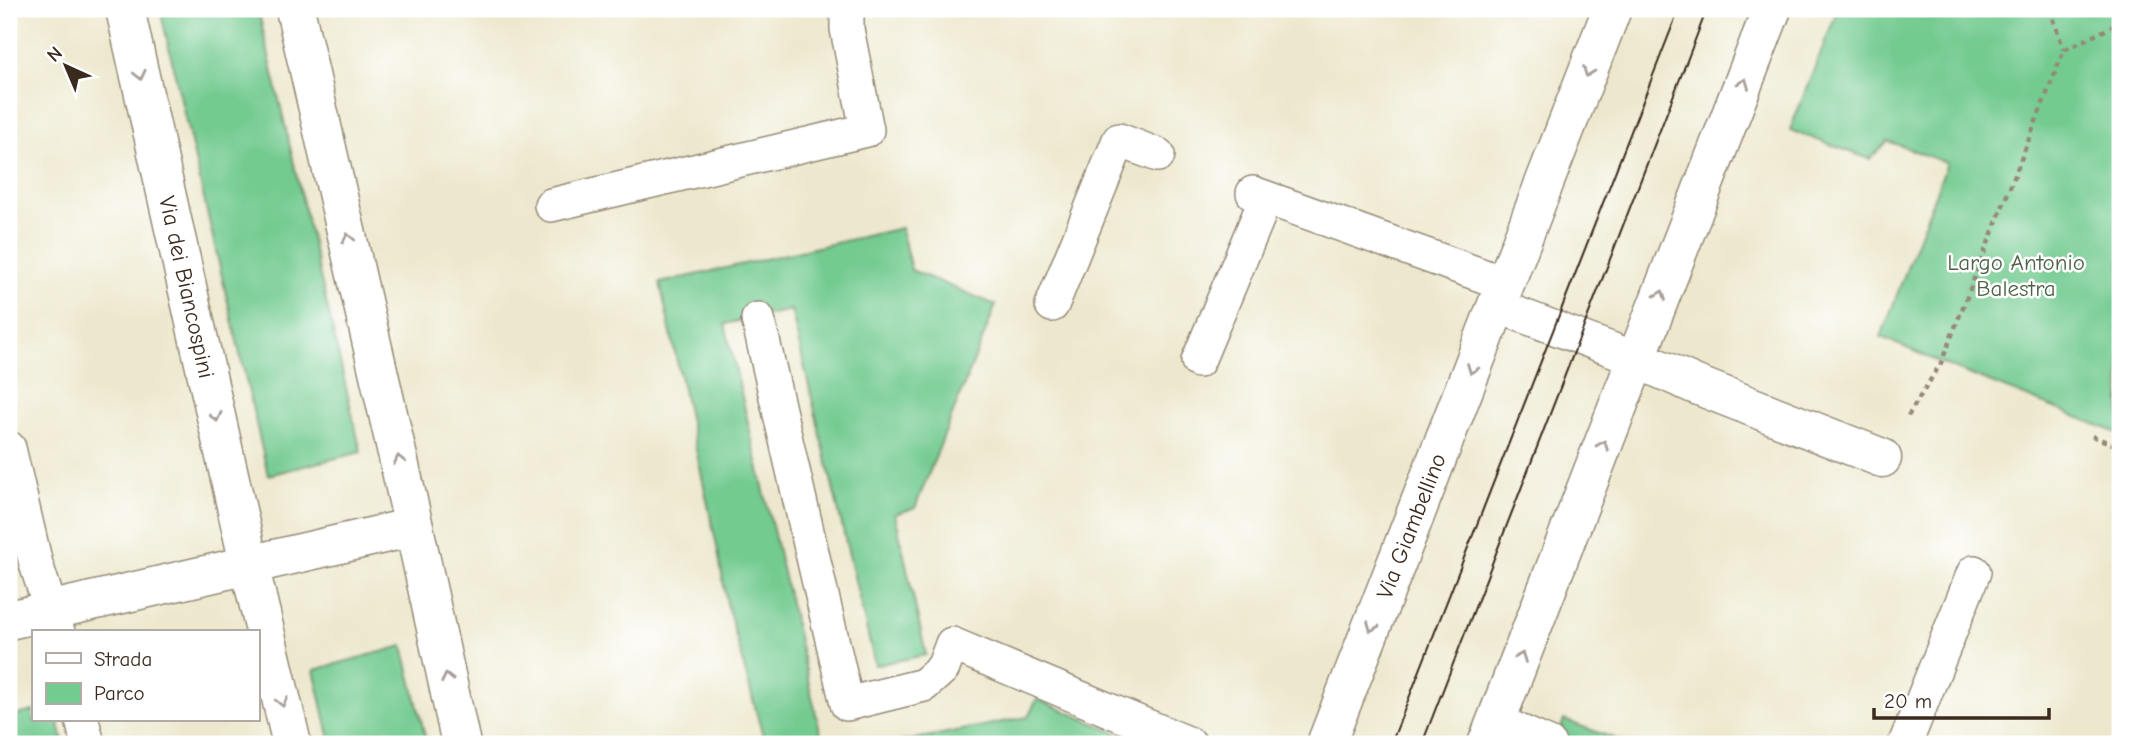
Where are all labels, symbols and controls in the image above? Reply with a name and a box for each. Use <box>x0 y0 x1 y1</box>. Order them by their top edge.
north arrow <box>32 32 102 102</box>
text: N <box>43 42 67 67</box>
one-way arrow <box>1582 66 1596 78</box>
one-way arrow <box>132 69 147 81</box>
one-way arrow <box>1735 78 1749 90</box>
street label: Via dei Biancospini <box>153 194 220 381</box>
one-way arrow <box>342 232 356 244</box>
park label: Largo Antonio Balestra <box>1947 249 2085 302</box>
one-way arrow <box>1653 290 1667 302</box>
one-way arrow <box>1467 363 1481 375</box>
one-way arrow <box>208 411 223 423</box>
one-way arrow <box>1595 440 1609 452</box>
street label: Via Giambellino <box>1371 450 1452 603</box>
one-way arrow <box>393 454 407 466</box>
one-way arrow <box>1366 620 1380 632</box>
legend <box>32 630 259 722</box>
text: Strada <box>94 647 152 671</box>
one-way arrow <box>1512 652 1526 664</box>
one-way arrow <box>441 672 455 684</box>
scale bar <box>1874 676 2048 720</box>
text: Parco <box>94 681 145 705</box>
text: 20 m <box>1884 689 1932 713</box>
one-way arrow <box>274 696 288 708</box>

